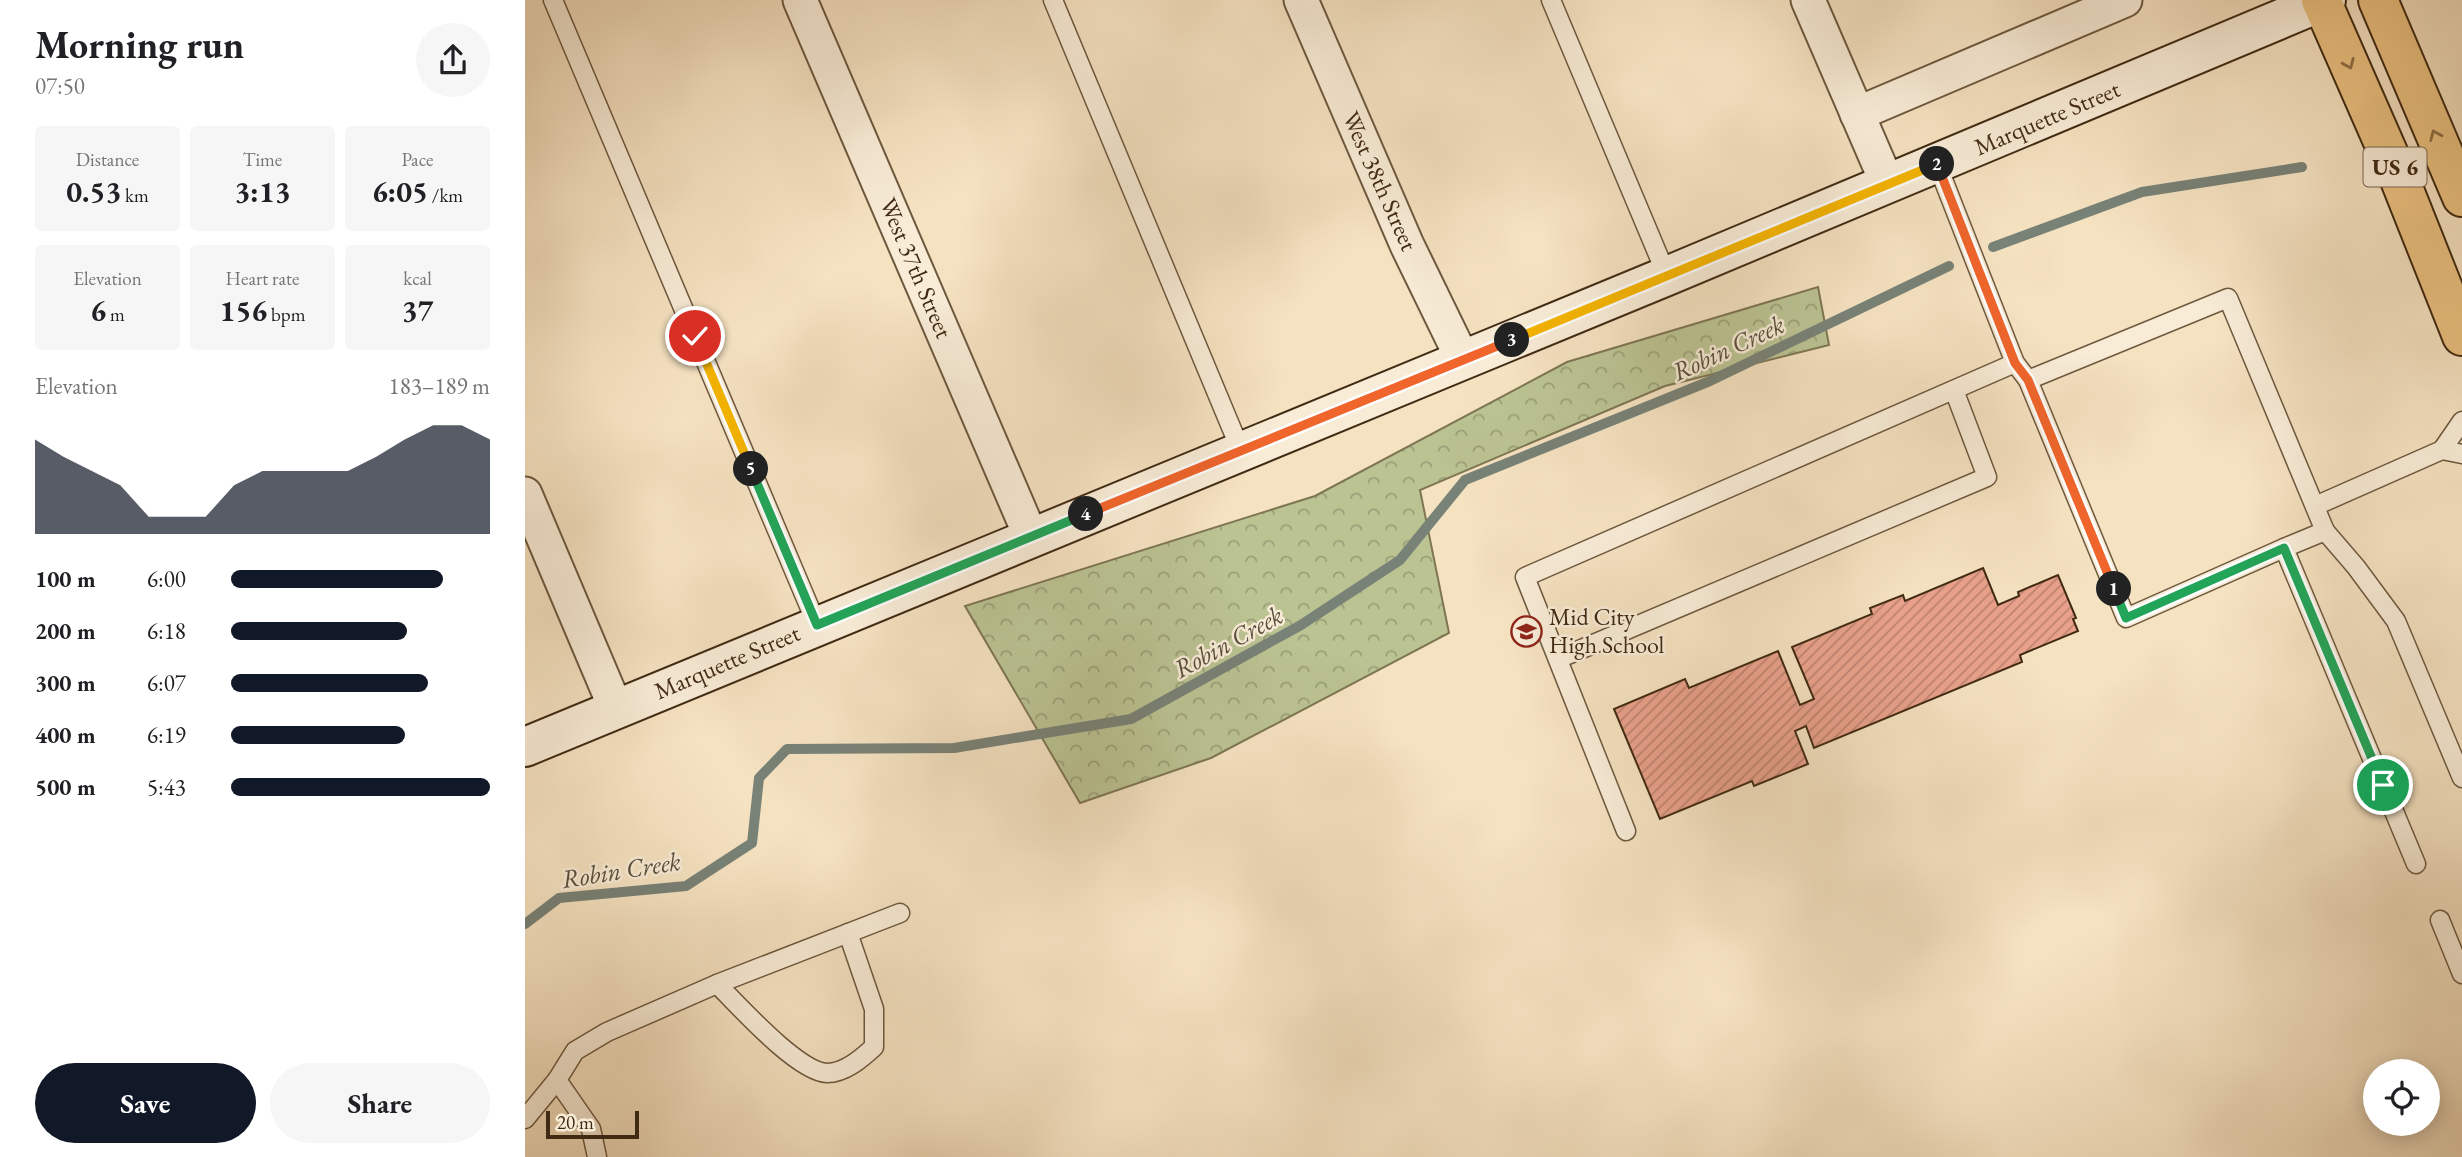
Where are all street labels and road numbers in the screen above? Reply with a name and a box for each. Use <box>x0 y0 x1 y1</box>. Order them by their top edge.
street label: Marquette Street <box>1969 73 2125 162</box>
street label: West 38th Street <box>1336 106 1425 256</box>
road number: US 6 <box>2364 148 2427 186</box>
street label: West 37th Street <box>873 193 960 343</box>
street label: Marquette Street <box>649 617 805 706</box>

